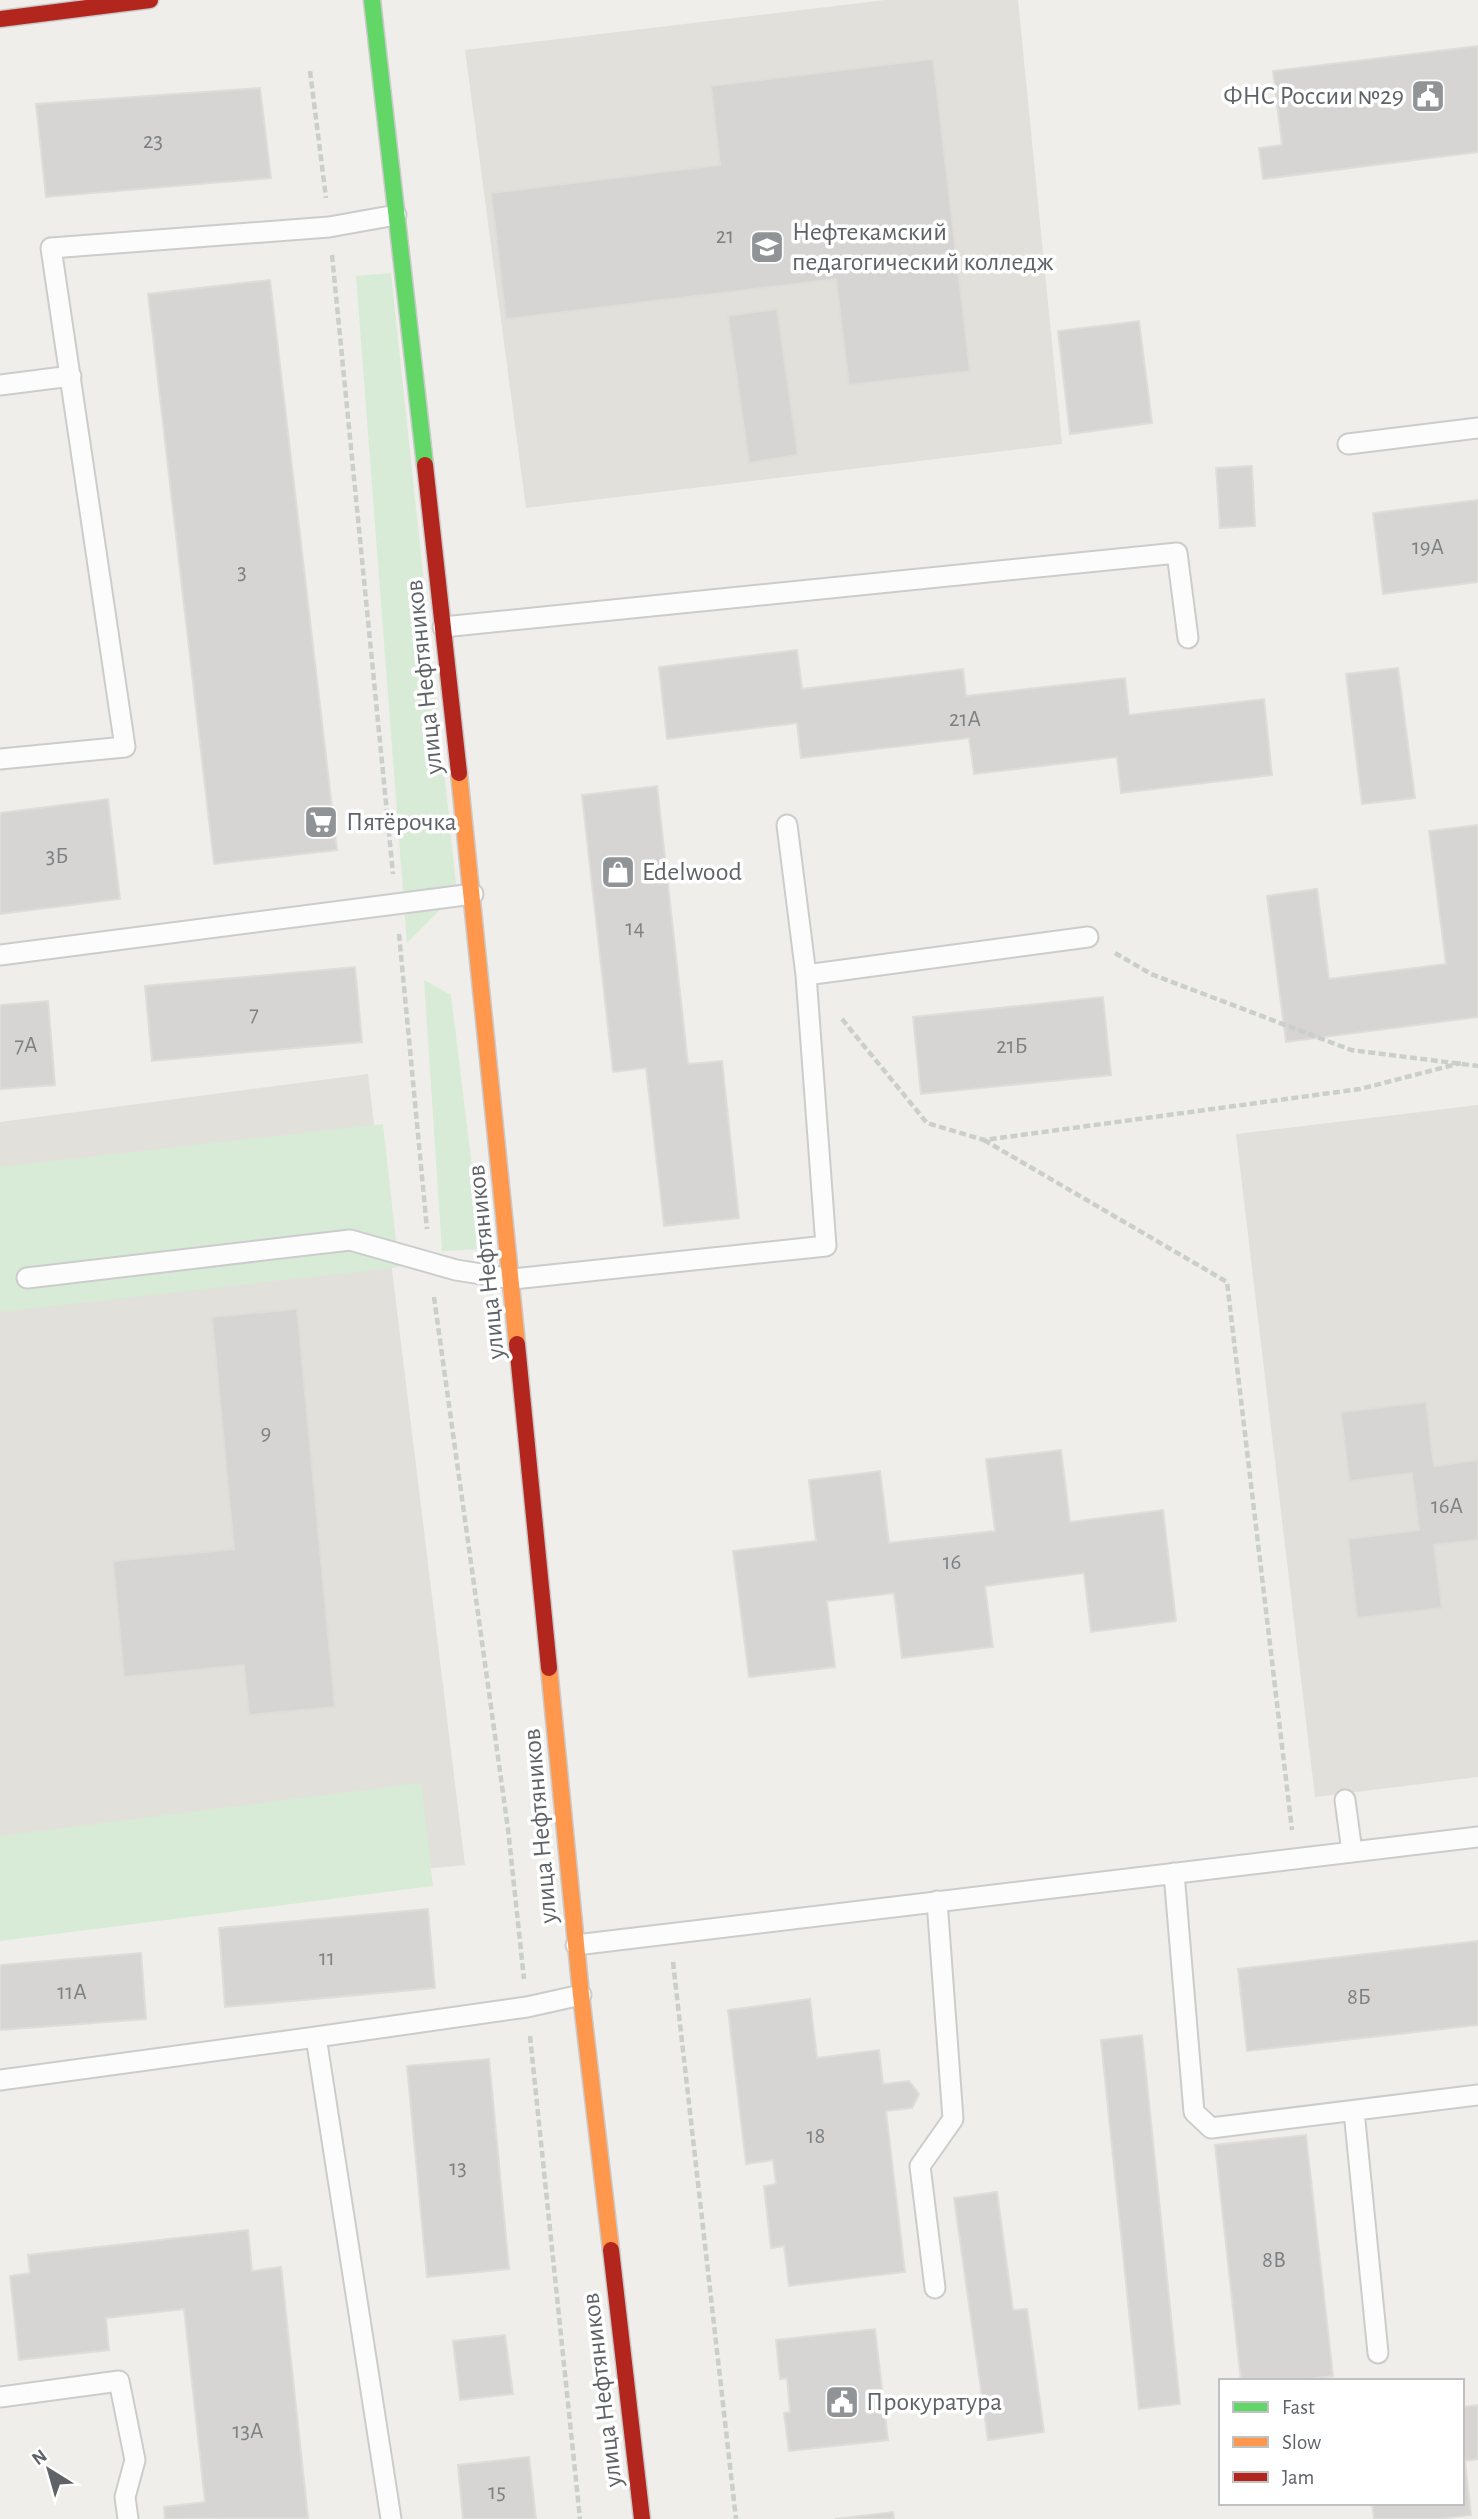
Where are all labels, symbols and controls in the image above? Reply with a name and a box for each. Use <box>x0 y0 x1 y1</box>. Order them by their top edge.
public building icon: ФНС России №29 <box>1409 77 1447 115</box>
place label: ФНС России №29 <box>1223 83 1404 109</box>
house number: 23 <box>143 130 163 153</box>
place label: Нефтекамский педагогический колледж <box>792 219 1054 275</box>
house number: 21 <box>716 225 734 248</box>
school or university icon: Нефтекамский педагогический колледж <box>748 228 786 266</box>
house number: 19А <box>1412 536 1444 559</box>
house number: 3 <box>237 561 247 584</box>
street label: улица Нефтяников <box>401 578 447 777</box>
house number: 21А <box>949 708 981 731</box>
supermarket icon: Пятёрочка <box>302 803 340 841</box>
place label: Пятёрочка <box>346 809 457 835</box>
house number: 3Б <box>46 845 68 868</box>
shop icon: Edelwood <box>599 853 637 891</box>
place label: Edelwood <box>642 859 742 885</box>
house number: 14 <box>626 917 644 940</box>
house number: 7 <box>249 1003 259 1026</box>
house number: 7А <box>14 1034 38 1057</box>
house number: 21Б <box>996 1035 1028 1058</box>
street label: улица Нефтяников <box>463 1163 509 1362</box>
house number: 9 <box>261 1422 271 1445</box>
house number: 16А <box>1431 1495 1463 1518</box>
house number: 16 <box>943 1551 961 1574</box>
street label: улица Нефтяников <box>519 1727 562 1926</box>
house number: 11 <box>319 1947 335 1970</box>
house number: 11А <box>57 1981 87 2004</box>
house number: 8Б <box>1347 1986 1371 2009</box>
house number: 18 <box>807 2125 825 2148</box>
house number: 13 <box>449 2157 467 2180</box>
house number: 8В <box>1262 2249 1286 2272</box>
street label: улица Нефтяников <box>577 2291 627 2490</box>
legend <box>1219 2379 1464 2505</box>
public building icon: Прокуратура <box>823 2383 861 2421</box>
place label: Прокуратура <box>866 2389 1002 2415</box>
text: Fast <box>1282 2397 1315 2418</box>
house number: 13А <box>233 2420 263 2443</box>
text: Slow <box>1282 2432 1321 2453</box>
north arrow <box>14 2435 84 2505</box>
text: N <box>29 2446 51 2469</box>
text: Jam <box>1282 2467 1314 2488</box>
house number: 15 <box>488 2481 506 2504</box>

